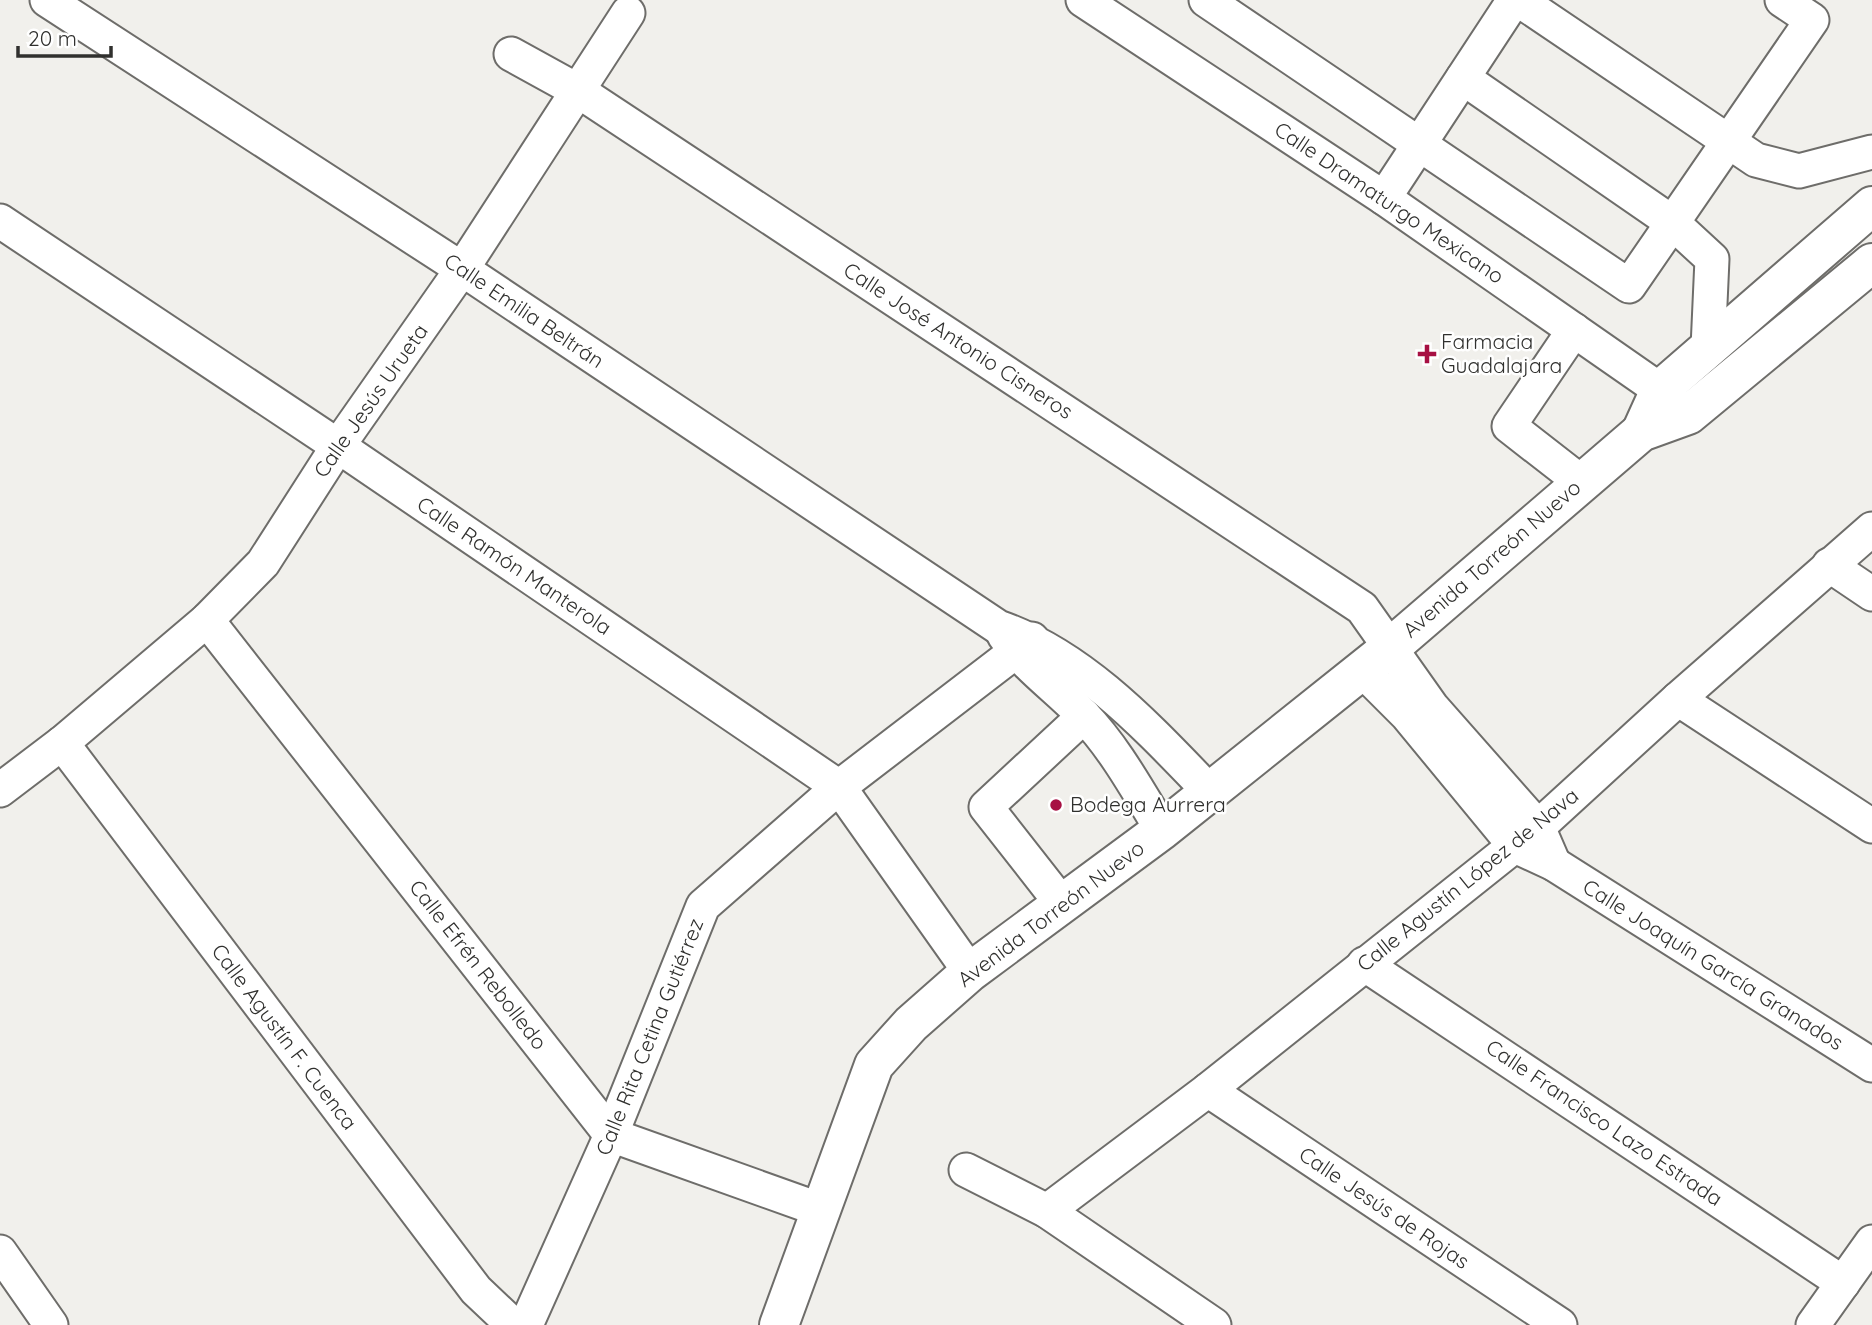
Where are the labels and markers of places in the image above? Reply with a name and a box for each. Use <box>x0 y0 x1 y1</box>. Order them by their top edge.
place label: Farmacia Guadalajara <box>1441 328 1562 378</box>
marker: Farmacia Guadalajara <box>1419 346 1435 362</box>
place label: Bodega Aurrera <box>1070 791 1226 817</box>
marker: Bodega Aurrera <box>1048 797 1064 813</box>

